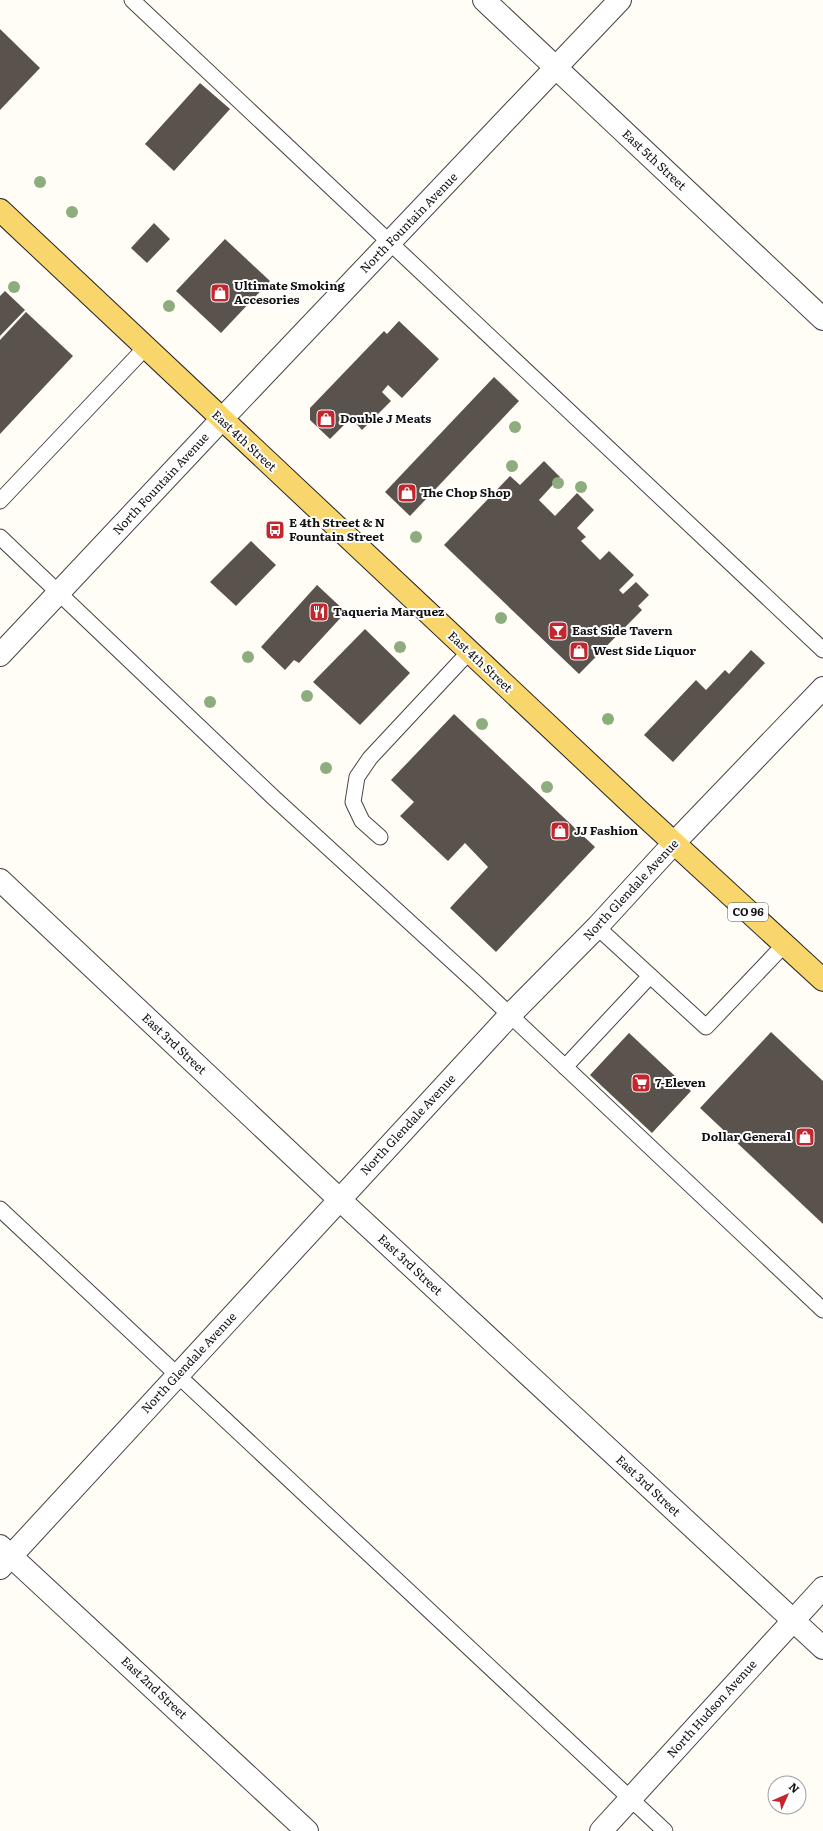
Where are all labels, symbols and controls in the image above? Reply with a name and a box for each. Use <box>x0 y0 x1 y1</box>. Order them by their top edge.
street label: East 5th Street <box>618 125 691 194</box>
street label: North Fountain Avenue <box>355 168 461 277</box>
place label: Ultimate Smoking Accesories <box>234 276 346 308</box>
shop icon: Ultimate Smoking Accesories <box>209 282 231 304</box>
street label: East 4th Street <box>208 405 281 475</box>
shop icon: Double J Meats <box>315 408 337 430</box>
place label: Double J Meats <box>340 409 431 427</box>
street label: North Fountain Avenue <box>108 428 213 538</box>
shop icon: The Chop Shop <box>396 482 418 504</box>
place label: The Chop Shop <box>421 483 511 501</box>
place label: E 4th Street & N Fountain Street <box>289 513 385 545</box>
bus stop icon: E 4th Street & N Fountain Street <box>264 519 286 541</box>
restaurant icon: Taqueria Marquez <box>308 601 330 623</box>
place label: Taqueria Marquez <box>333 602 445 620</box>
bar icon: East Side Tavern <box>547 620 569 642</box>
place label: East Side Tavern <box>572 621 673 639</box>
street label: East 4th Street <box>444 626 517 696</box>
shop icon: West Side Liquor <box>568 640 590 662</box>
place label: West Side Liquor <box>593 641 696 659</box>
shop icon: JJ Fashion <box>549 820 571 842</box>
place label: JJ Fashion <box>574 821 639 839</box>
street label: North Glendale Avenue <box>578 835 682 944</box>
road number: CO 96 <box>728 903 768 921</box>
street label: East 3rd Street <box>138 1008 211 1078</box>
street label: North Glendale Avenue <box>355 1070 459 1179</box>
supermarket icon: 7-Eleven <box>630 1072 652 1094</box>
place label: 7-Eleven <box>655 1073 707 1091</box>
shop icon: Dollar General <box>794 1126 816 1148</box>
place label: Dollar General <box>701 1127 792 1145</box>
street label: East 3rd Street <box>374 1229 447 1299</box>
street label: North Glendale Avenue <box>136 1308 240 1417</box>
street label: East 3rd Street <box>612 1450 685 1520</box>
street label: East 2nd Street <box>118 1652 192 1723</box>
street label: North Hudson Avenue <box>662 1655 760 1761</box>
north arrow <box>767 1775 807 1815</box>
text: N <box>786 1778 804 1796</box>

